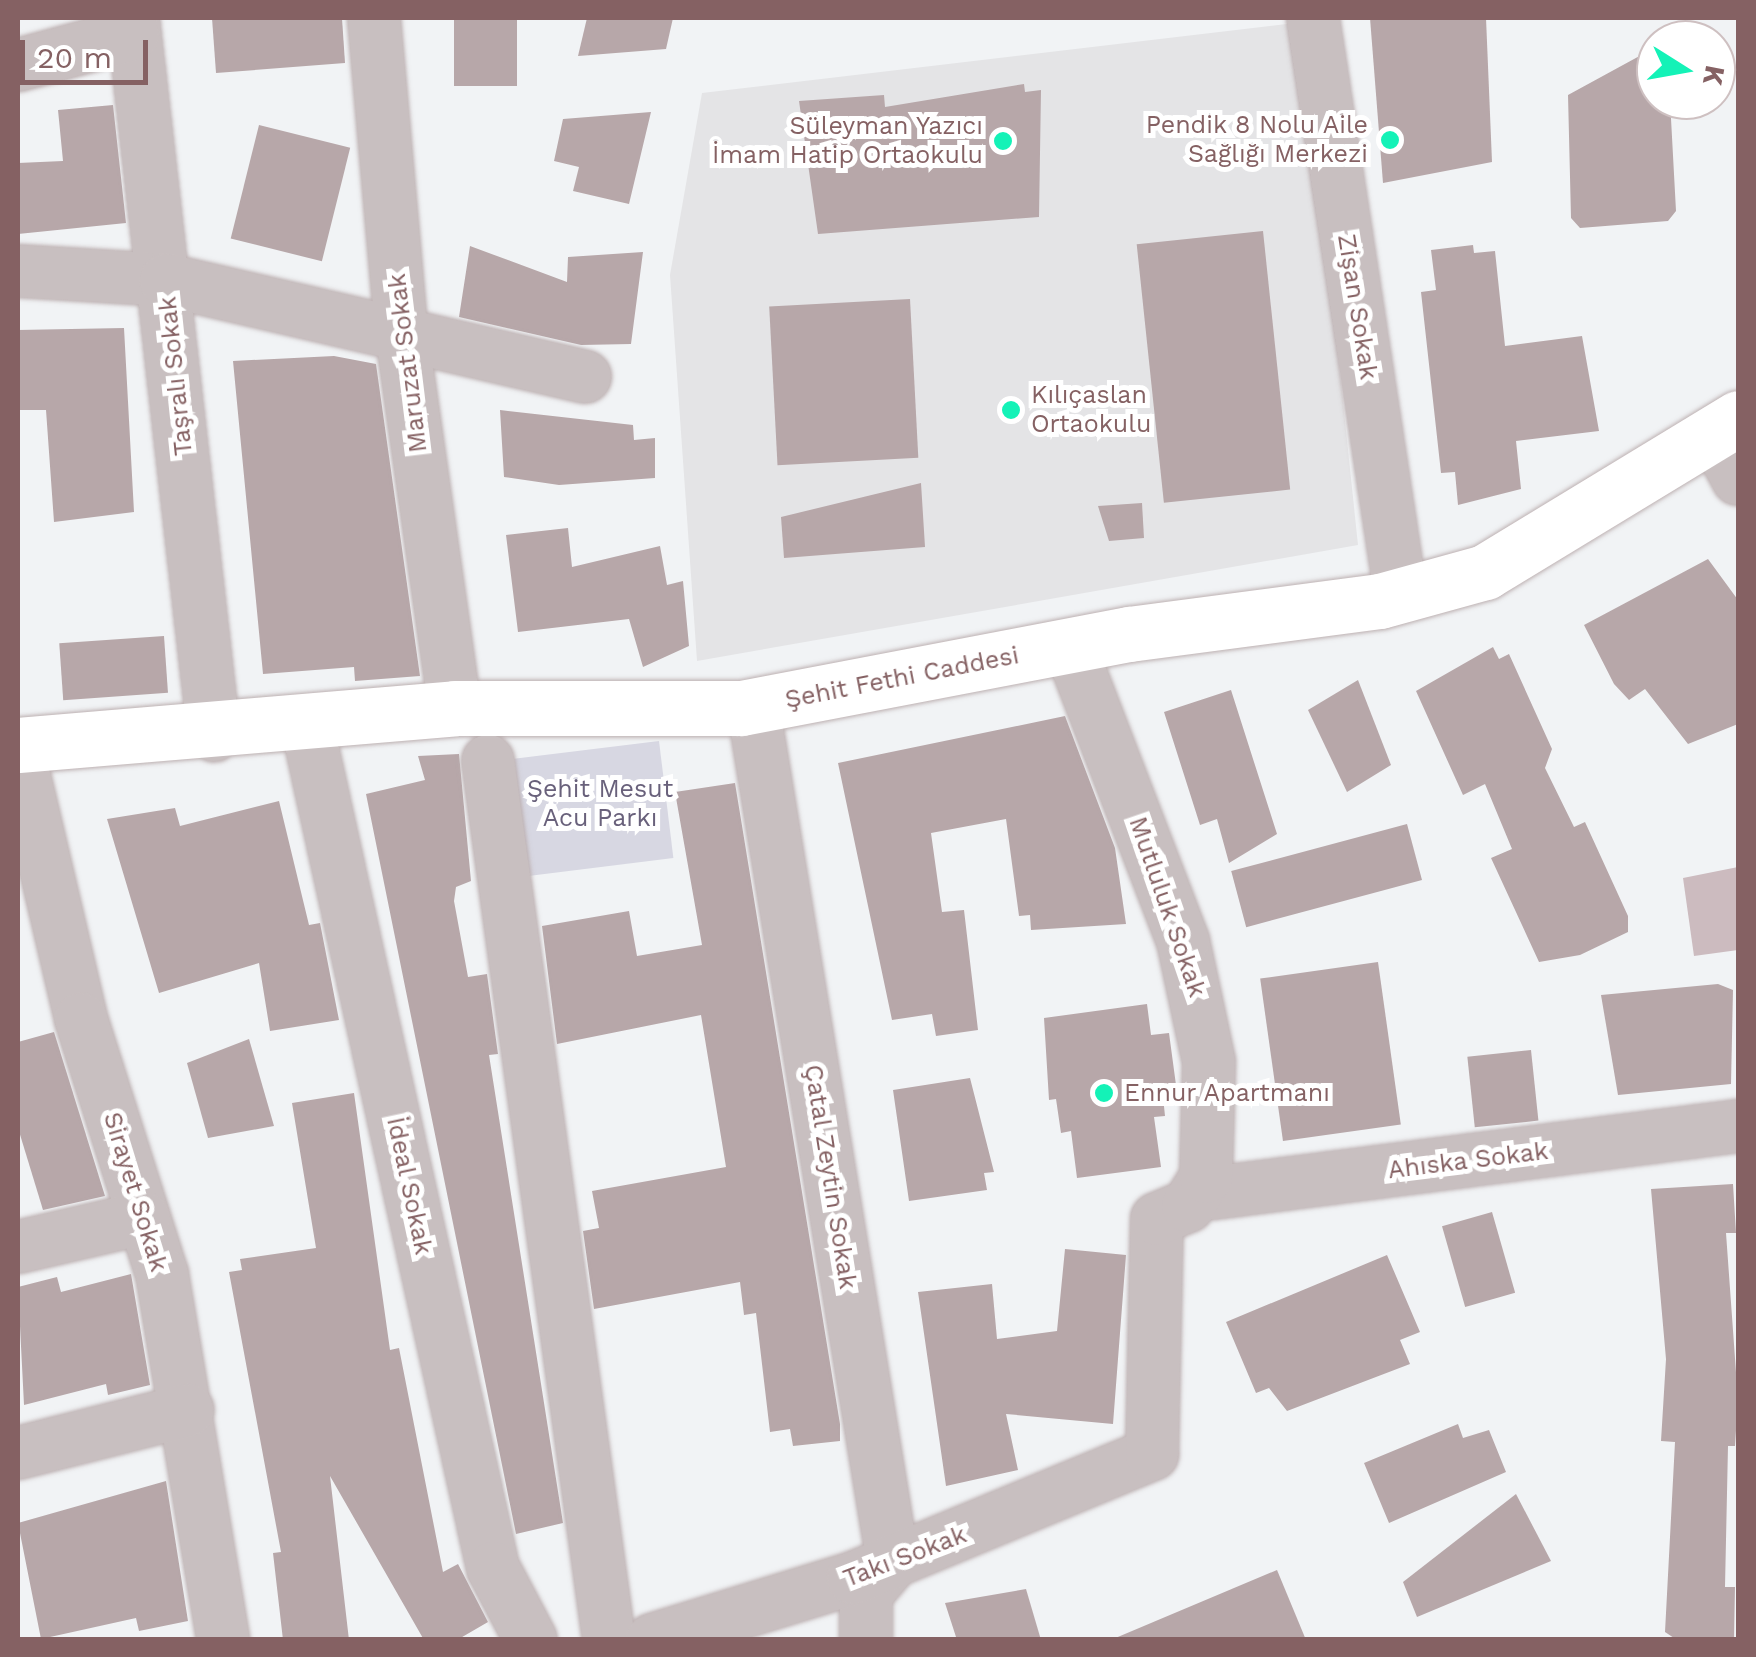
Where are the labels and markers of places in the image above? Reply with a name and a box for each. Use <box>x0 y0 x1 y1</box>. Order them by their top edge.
place label: Pendik 8 Nolu Aile Sağlığı Merkezi <box>1144 111 1368 170</box>
place label: Süleyman Yazıcı İmam Hatip Ortaokulu <box>712 112 983 171</box>
marker: Pendik 8 Nolu Aile Sağlığı Merkezi <box>1377 127 1403 153</box>
marker: Süleyman Yazıcı İmam Hatip Ortaokulu <box>992 130 1014 152</box>
place label: Kılıçaslan Ortaokulu <box>1031 381 1151 440</box>
marker: Kılıçaslan Ortaokulu <box>1000 399 1022 421</box>
place label: Ennur Apartmanı <box>1124 1078 1331 1108</box>
marker: Ennur Apartmanı <box>1093 1082 1115 1104</box>

